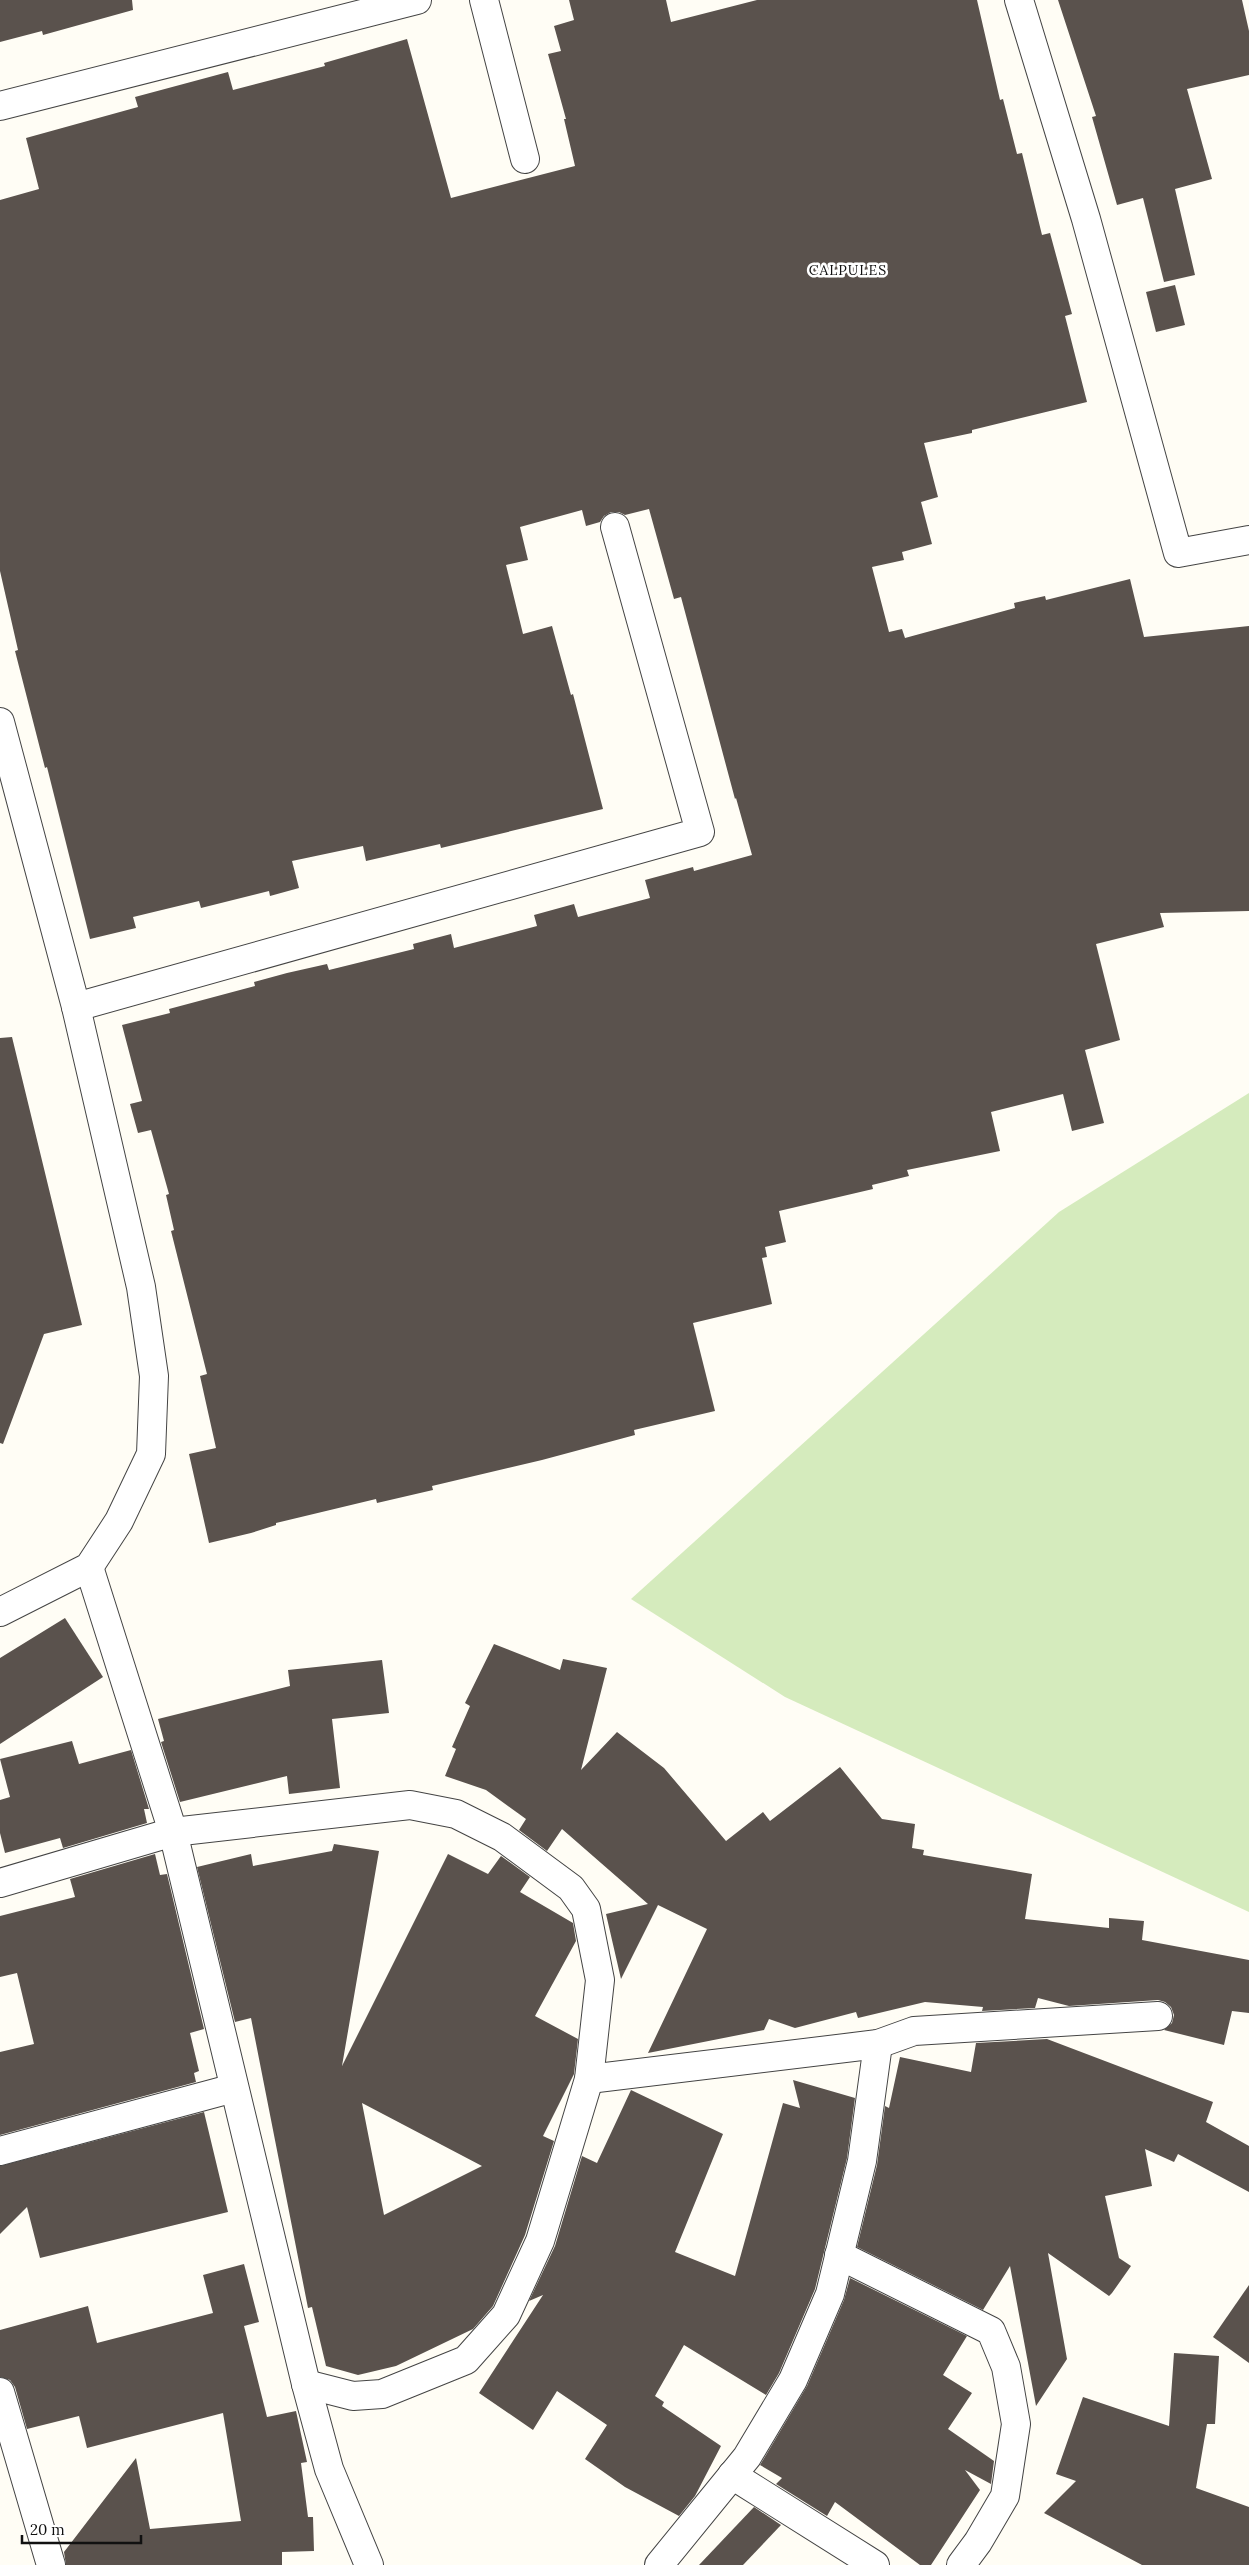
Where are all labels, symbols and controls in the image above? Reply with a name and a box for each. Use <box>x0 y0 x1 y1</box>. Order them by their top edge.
district label: CALPULES <box>809 261 887 279</box>
scale bar <box>22 2512 141 2544</box>
text: 20 m <box>30 2520 65 2539</box>

